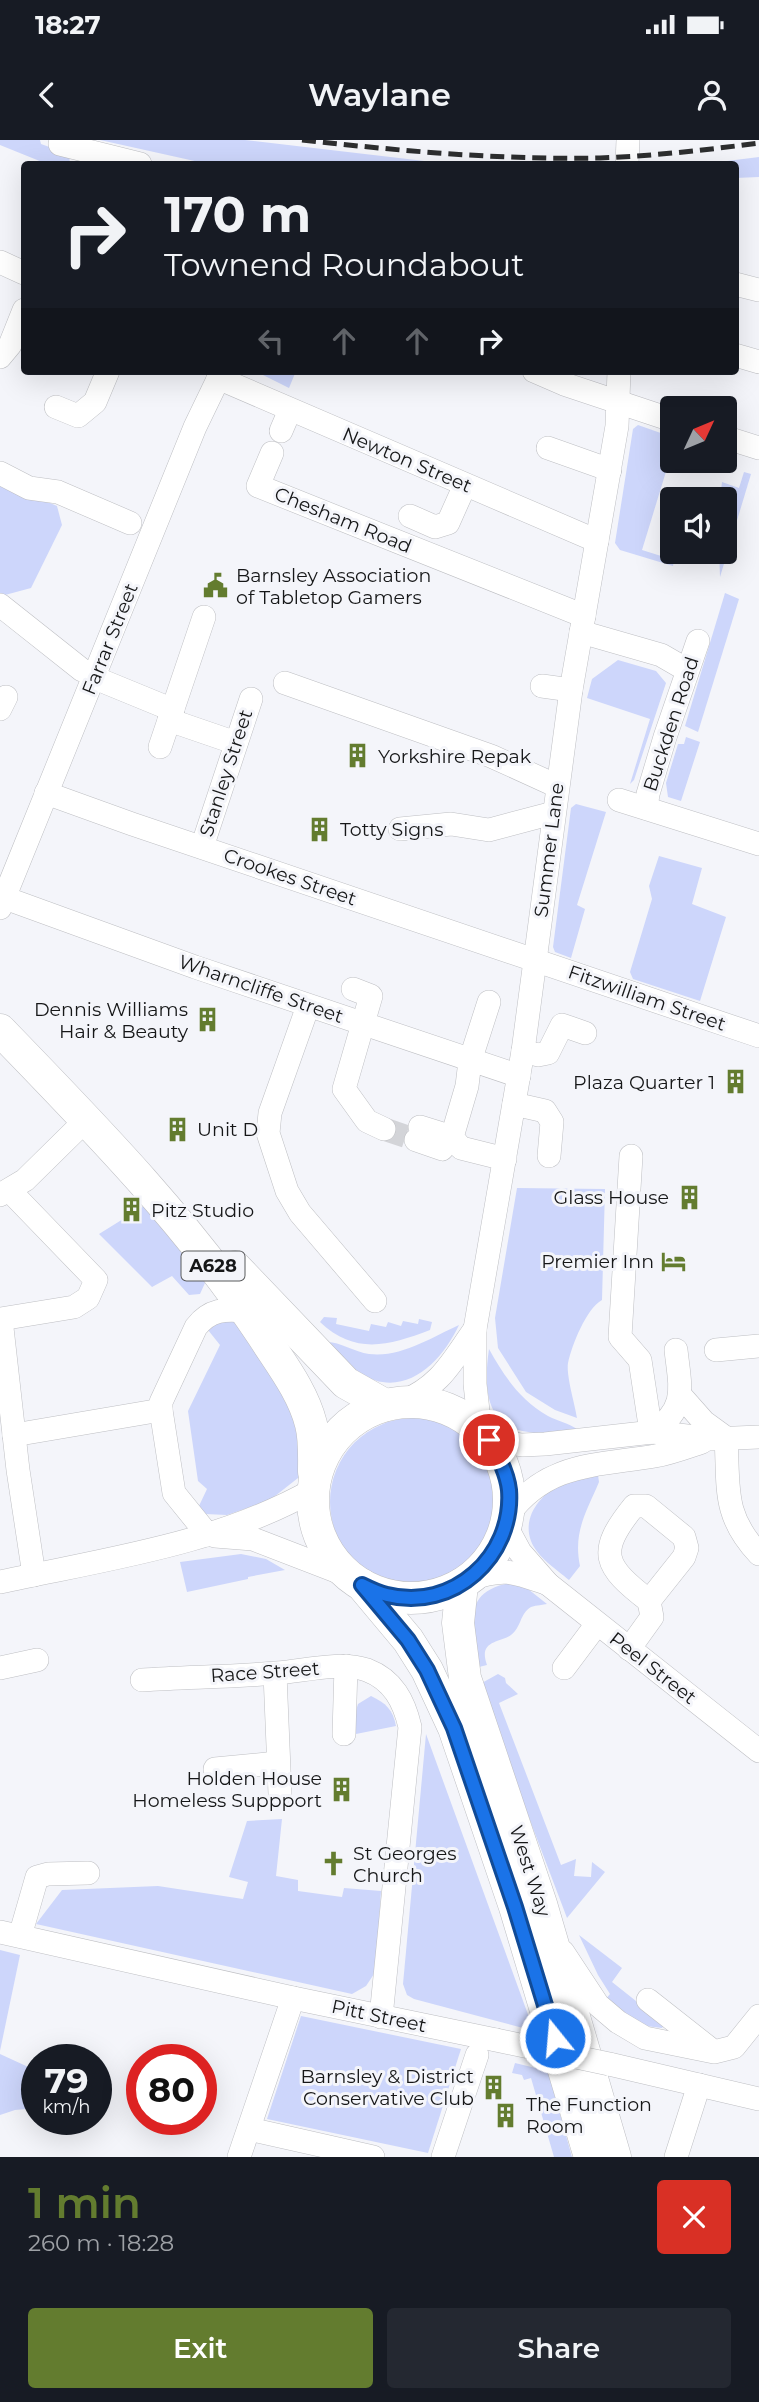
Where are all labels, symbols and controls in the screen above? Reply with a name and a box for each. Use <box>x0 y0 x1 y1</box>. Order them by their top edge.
text: 18:27 <box>35 9 101 41</box>
text: Waylane <box>308 75 451 114</box>
icon: back <box>28 76 66 114</box>
icon: person <box>693 76 731 114</box>
text: 170 m <box>164 185 311 244</box>
icon: right <box>49 189 140 280</box>
text: Townend Roundabout <box>164 245 524 284</box>
icon: left <box>252 322 290 360</box>
icon: ahead <box>325 322 363 360</box>
icon: ahead <box>398 322 436 360</box>
icon: right <box>471 322 509 360</box>
north arrow <box>660 396 737 472</box>
map controls <box>660 396 737 564</box>
street label: Newton Street <box>339 422 475 498</box>
street label: Chesham Road <box>271 482 415 558</box>
button: sound <box>660 487 737 564</box>
place label: Barnsley Association of Tabletop Gamers <box>236 564 431 609</box>
public building icon: Barnsley Association of Tabletop Gamers <box>202 572 230 600</box>
street label: Farrar Street <box>77 580 143 698</box>
street label: Buckden Road <box>638 654 704 794</box>
street label: Stanley Street <box>195 706 257 839</box>
building icon: Yorkshire Repak <box>344 742 372 770</box>
place label: Yorkshire Repak <box>378 745 532 768</box>
street label: Summer Lane <box>529 781 569 919</box>
building icon: Totty Signs <box>306 815 334 843</box>
place label: Totty Signs <box>340 818 443 841</box>
street label: Crookes Street <box>221 844 360 911</box>
street label: Wharncliffe Street <box>176 950 347 1028</box>
street label: Fitzwilliam Street <box>565 960 729 1036</box>
place label: Dennis Williams Hair & Beauty <box>34 998 189 1043</box>
building icon: Dennis Williams Hair & Beauty <box>194 1006 222 1034</box>
building icon: Plaza Quarter 1 <box>721 1068 749 1096</box>
place label: Plaza Quarter 1 <box>573 1071 715 1094</box>
building icon: Unit D <box>163 1115 191 1143</box>
place label: Unit D <box>197 1118 258 1141</box>
building icon: Glass House <box>675 1183 703 1211</box>
place label: Glass House <box>554 1186 669 1209</box>
building icon: Pitz Studio <box>117 1196 145 1224</box>
place label: Pitz Studio <box>151 1199 254 1222</box>
hotel icon: Premier Inn <box>660 1247 688 1275</box>
place label: Premier Inn <box>541 1250 654 1273</box>
road number: A628 <box>182 1252 244 1280</box>
pin <box>459 1410 519 1470</box>
icon: arrive <box>470 1421 508 1459</box>
street label: Peel Street <box>605 1627 701 1709</box>
street label: Race Street <box>210 1657 321 1687</box>
place label: Holden House Homeless Suppport <box>132 1767 322 1812</box>
building icon: Holden House Homeless Suppport <box>328 1775 356 1803</box>
street label: West Way <box>504 1822 556 1920</box>
place label: St Georges Church <box>353 1842 457 1887</box>
church icon: St Georges Church <box>319 1850 347 1878</box>
street label: Pitt Street <box>330 1995 429 2037</box>
position arrow <box>518 2001 592 2075</box>
speed limit sign: 80 <box>126 2044 217 2135</box>
text: 79 <box>44 2059 88 2102</box>
place label: Barnsley & District Conservative Club <box>301 2065 474 2110</box>
building icon: Barnsley & District Conservative Club <box>480 2073 508 2101</box>
place label: The Function Room <box>526 2093 652 2138</box>
text: km/h <box>42 2096 91 2118</box>
building icon: The Function Room <box>492 2101 520 2129</box>
text: 1 min <box>28 2177 141 2229</box>
button: close <box>657 2180 731 2254</box>
text: 260 m · 18:28 <box>28 2229 174 2257</box>
button: Exit <box>28 2308 373 2388</box>
button: Share <box>387 2308 731 2388</box>

